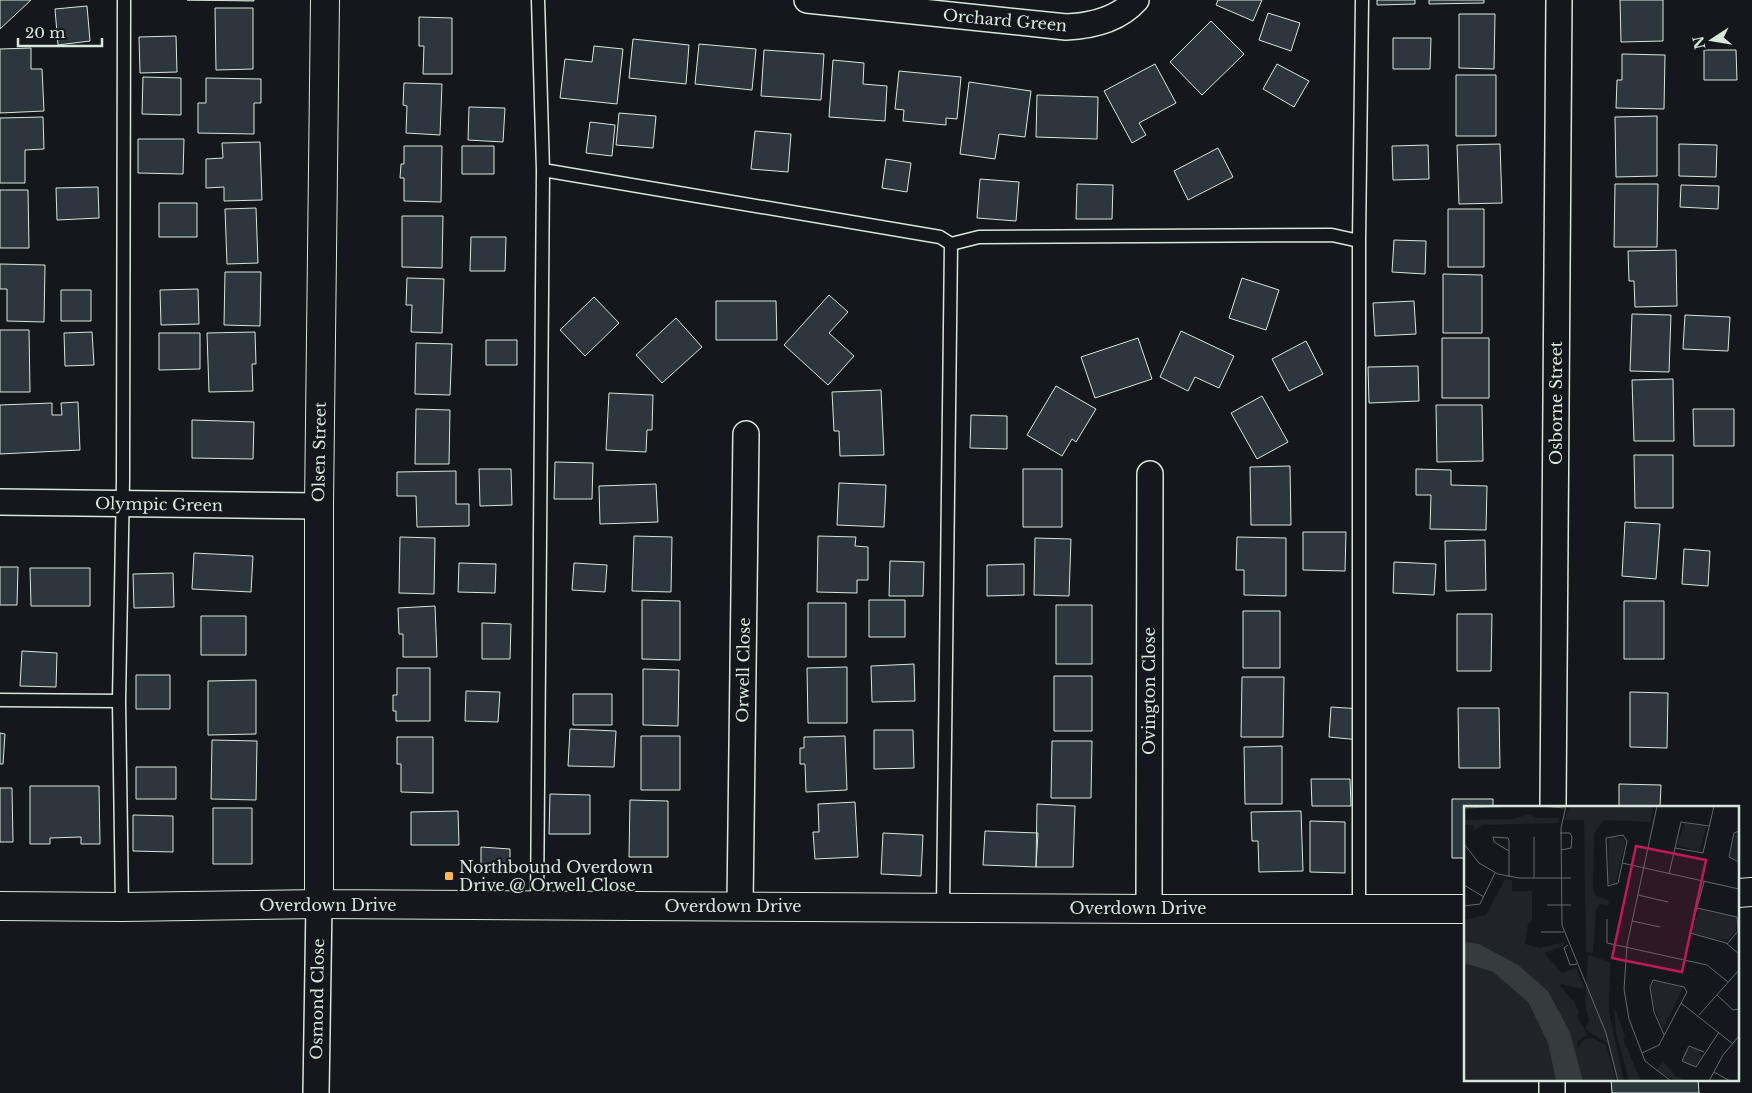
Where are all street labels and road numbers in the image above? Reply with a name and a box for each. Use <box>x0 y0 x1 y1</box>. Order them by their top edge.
street label: Orchard Green <box>942 5 1068 35</box>
street label: Osborne Street <box>1546 341 1566 465</box>
street label: Olsen Street <box>308 402 330 502</box>
street label: Olympic Green <box>95 493 223 515</box>
street label: Orwell Close <box>732 617 754 723</box>
street label: Ovington Close <box>1139 627 1159 755</box>
street label: Overdown Drive <box>259 895 397 915</box>
street label: Overdown Drive <box>664 896 802 916</box>
street label: Overdown Drive <box>1069 898 1207 918</box>
street label: Osmond Close <box>306 938 328 1060</box>

